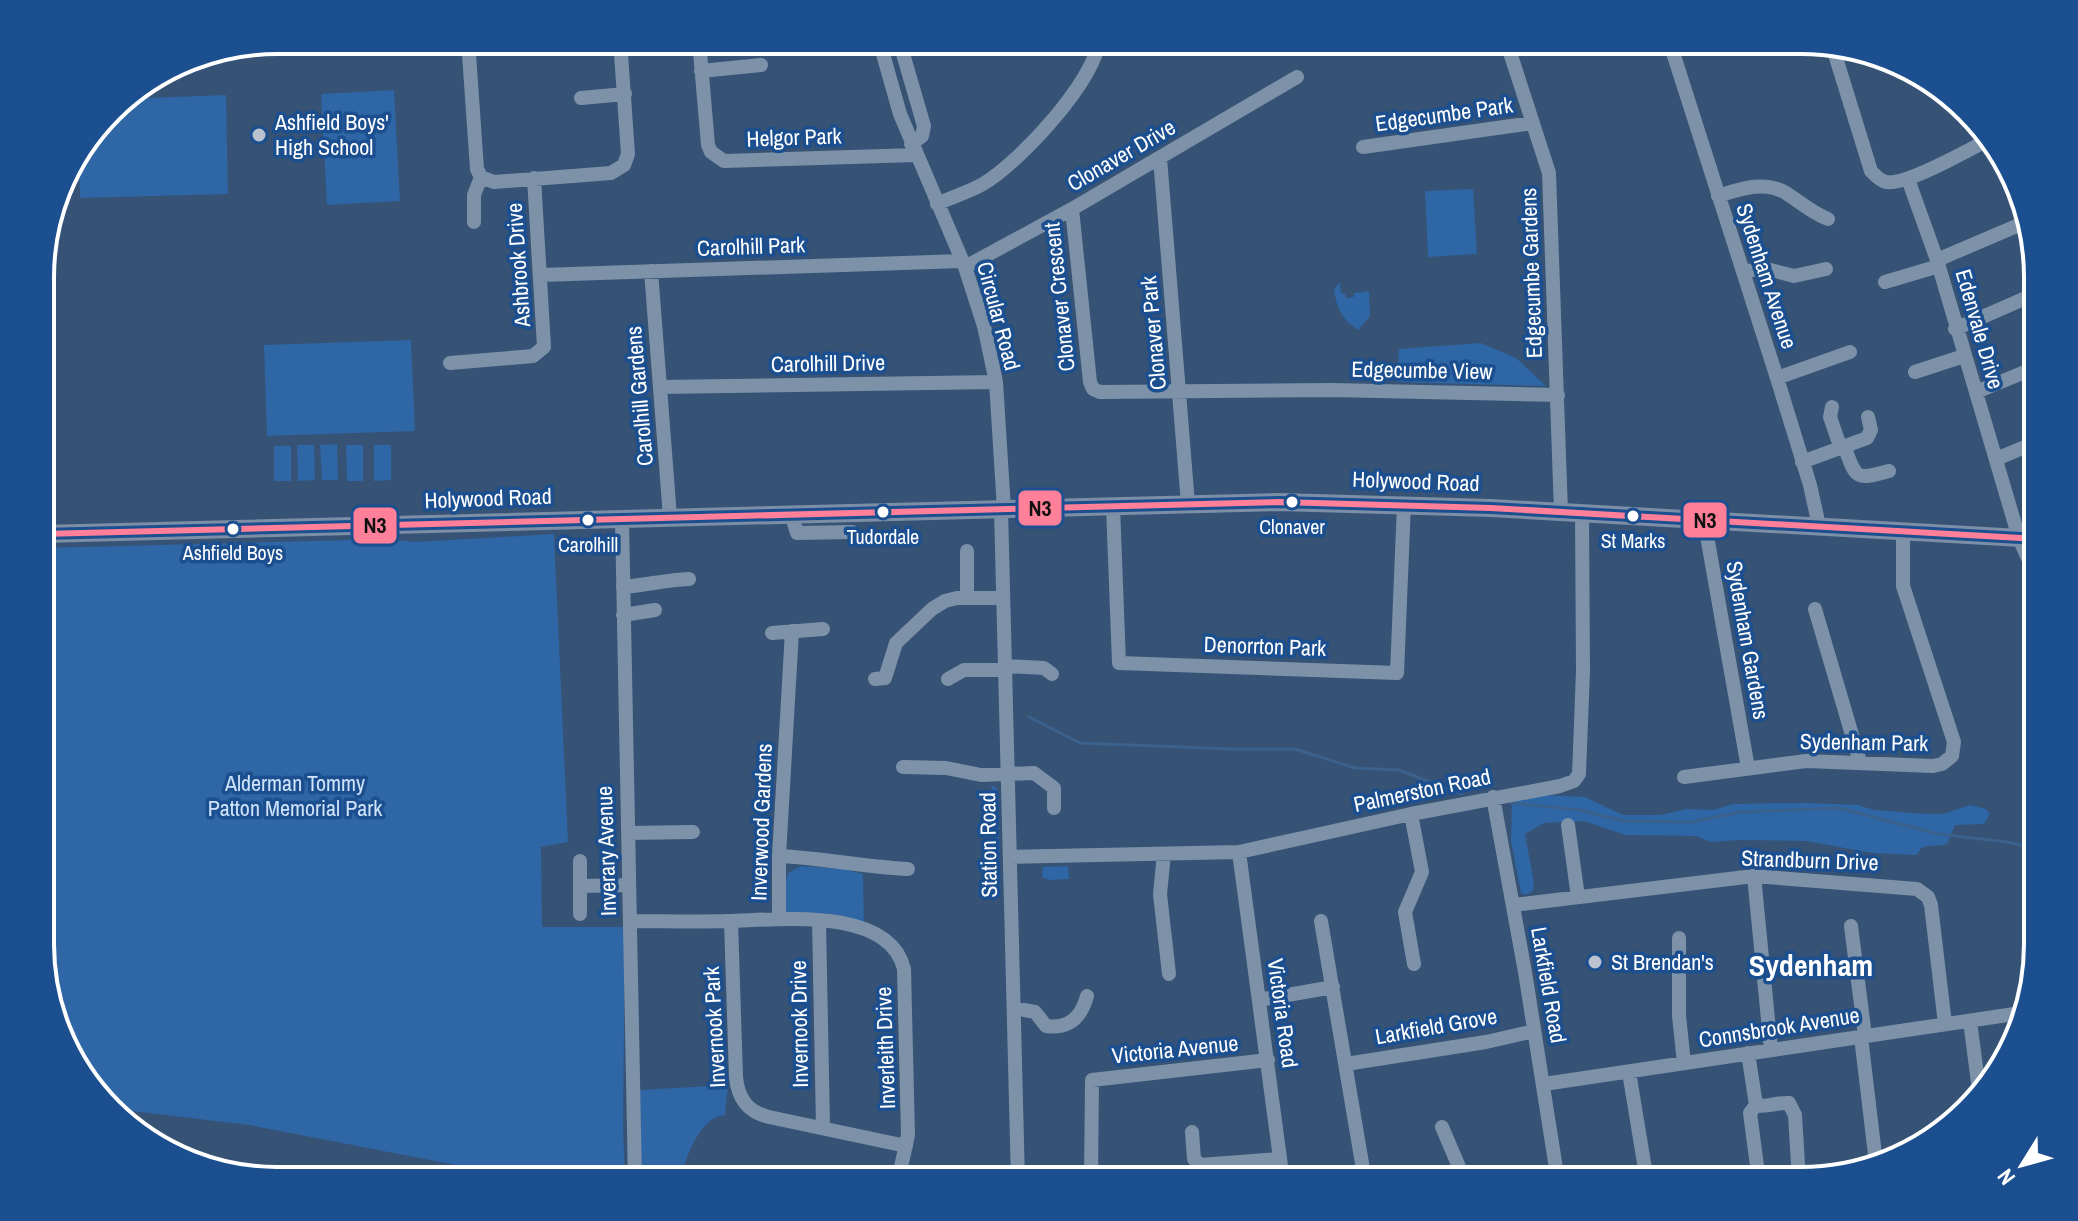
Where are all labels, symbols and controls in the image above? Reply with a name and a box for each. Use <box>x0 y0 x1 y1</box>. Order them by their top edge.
street label: Edgecumbe Park <box>1373 89 1516 138</box>
place label: Ashfield Boys' High School <box>274 107 389 162</box>
street label: Clonaver Drive <box>1061 112 1181 198</box>
street label: Helgor Park <box>746 120 843 154</box>
marker: Ashfield Boys' High School <box>250 126 268 144</box>
street label: Edgecumbe Gardens <box>1513 187 1549 359</box>
street label: Sydenham Avenue <box>1729 199 1805 353</box>
street label: Ashbrook Drive <box>499 202 537 329</box>
street label: Clonaver Crescent <box>1036 221 1082 373</box>
street label: Carolhill Park <box>696 229 807 263</box>
street label: Circular Road <box>970 258 1028 374</box>
street label: Edenvale Drive <box>1949 266 2011 392</box>
street label: Clonaver Park <box>1133 274 1173 391</box>
street label: Carolhill Gardens <box>618 325 660 467</box>
street label: Carolhill Drive <box>771 347 885 379</box>
street label: Edgecumbe View <box>1351 354 1493 386</box>
street label: Holywood Road <box>1352 464 1480 498</box>
street label: Holywood Road <box>424 481 552 515</box>
line badge: N3 <box>1017 489 1063 527</box>
text: N3 <box>1028 493 1052 523</box>
marker: Clonaver <box>1284 494 1300 510</box>
line badge: N3 <box>1682 501 1728 539</box>
marker: Tudordale <box>875 504 891 520</box>
text: N3 <box>1693 505 1717 535</box>
line badge: N3 <box>352 506 398 545</box>
marker: St Marks <box>1625 508 1641 524</box>
text: N3 <box>363 510 387 540</box>
marker: Carolhill <box>580 512 596 528</box>
place label: Clonaver <box>1259 513 1325 540</box>
marker: Ashfield Boys <box>225 521 241 537</box>
place label: Tudordale <box>847 523 919 550</box>
place label: St Marks <box>1601 527 1665 554</box>
place label: Carolhill <box>558 531 618 558</box>
place label: Ashfield Boys <box>182 539 283 566</box>
street label: Sydenham Gardens <box>1719 558 1777 722</box>
street label: Denorrton Park <box>1203 629 1328 663</box>
street label: Sydenham Park <box>1800 726 1929 758</box>
street label: Inverwood Gardens <box>743 743 779 901</box>
street label: Palmerston Road <box>1351 761 1493 819</box>
park label: Alderman Tommy Patton Memorial Park <box>208 768 383 823</box>
street label: Inverary Avenue <box>589 785 623 917</box>
street label: Station Road <box>972 792 1004 898</box>
street label: Strandburn Drive <box>1741 843 1879 877</box>
street label: Larkfield Road <box>1524 925 1574 1045</box>
district label: Sydenham <box>1749 945 1873 985</box>
place label: St Brendan's <box>1611 947 1714 977</box>
marker: St Brendan's <box>1586 953 1604 971</box>
street label: Victoria Road <box>1260 956 1306 1070</box>
street label: Invernook Drive <box>783 960 815 1088</box>
street label: Invernook Park <box>696 965 732 1088</box>
street label: Inverleith Drive <box>868 986 902 1110</box>
street label: Connsbrook Avenue <box>1697 1000 1861 1054</box>
street label: Larkfield Grove <box>1373 1001 1499 1051</box>
street label: Victoria Avenue <box>1110 1027 1240 1071</box>
north arrow <box>1982 1125 2062 1205</box>
text: N <box>1990 1163 2022 1191</box>

